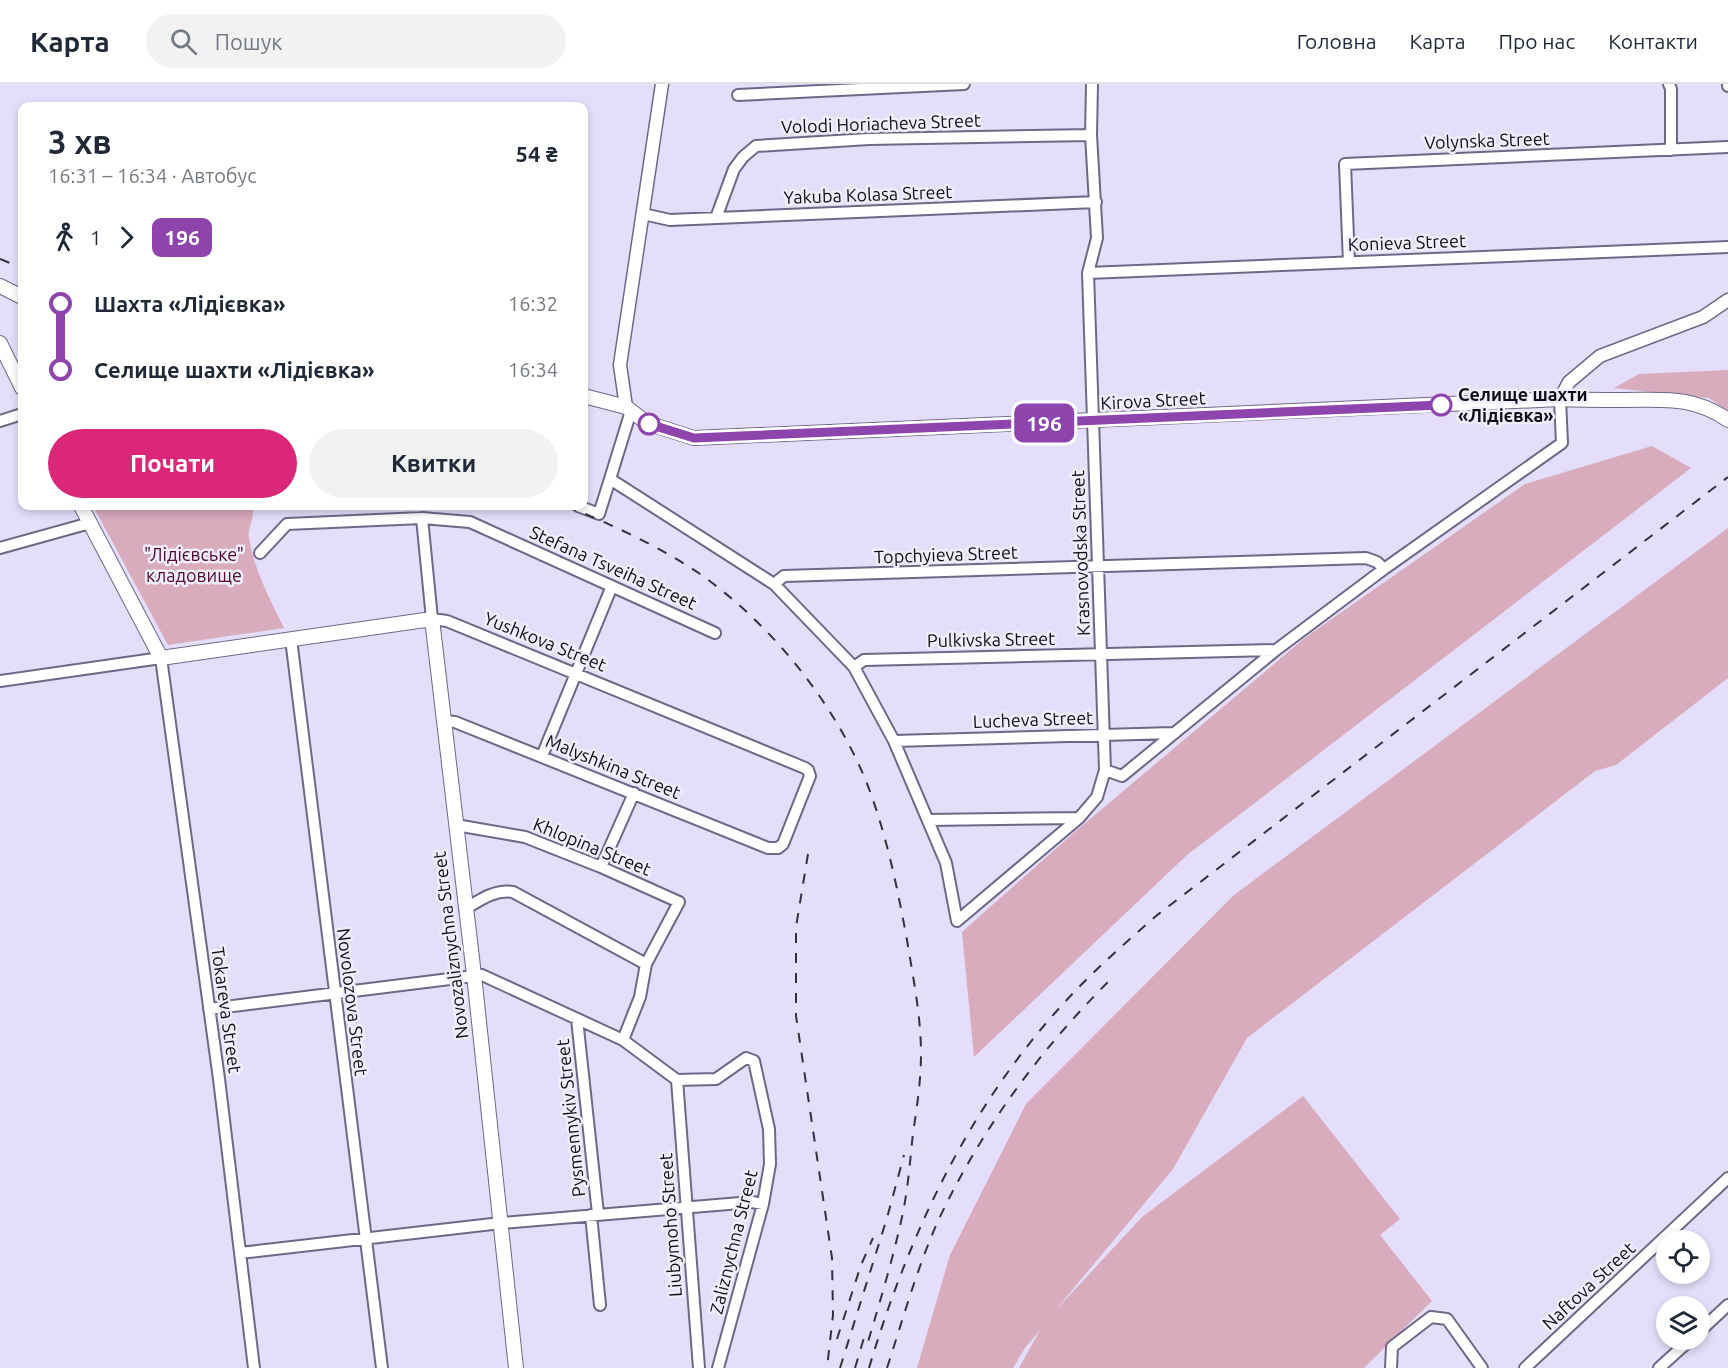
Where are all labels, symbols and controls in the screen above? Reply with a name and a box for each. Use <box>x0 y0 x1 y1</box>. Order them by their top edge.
search box <box>146 14 566 68</box>
icon: search <box>167 25 200 58</box>
text: Карта <box>30 26 110 57</box>
text: Пошук <box>215 29 283 54</box>
text: Головна <box>1297 29 1377 53</box>
text: Карта <box>1410 29 1465 53</box>
text: Про нас <box>1498 29 1575 53</box>
text: Контакти <box>1608 29 1698 53</box>
street label: Volodi Horiacheva Street <box>781 110 981 136</box>
text: 3 хв <box>48 123 112 160</box>
street label: Volynska Street <box>1424 128 1550 152</box>
text: 54 ₴ <box>516 141 558 166</box>
text: 16:31 – 16:34 · Автобус <box>48 164 257 187</box>
street label: Yakuba Kolasa Street <box>783 181 953 207</box>
icon: walk <box>48 221 81 254</box>
icon: forward <box>110 221 143 254</box>
text: 196 <box>164 225 200 249</box>
text: 1 <box>90 226 101 249</box>
street label: Konieva Street <box>1348 230 1466 254</box>
text: Шахта «Лідієвка» <box>94 291 285 316</box>
text: 16:32 <box>508 292 558 315</box>
text: Селище шахти «Лідієвка» <box>94 357 374 382</box>
text: 16:34 <box>508 358 558 381</box>
place label: Селище шахти «Лідієвка» <box>1458 384 1588 425</box>
street label: Kirova Street <box>1100 387 1206 413</box>
marker: Селище шахти «Лідієвка» <box>1430 394 1452 416</box>
line badge: 196 <box>1010 404 1078 442</box>
text: 196 <box>1026 411 1062 435</box>
unlabelled marker <box>638 413 660 435</box>
button: Почати <box>48 429 297 498</box>
button: Квитки <box>309 429 558 498</box>
street label: Krasnovodska Street <box>1067 470 1093 636</box>
street label: Stefana Tsveiha Street <box>527 521 700 613</box>
street label: Topchyieva Street <box>874 541 1018 567</box>
park label: "Лідієвське" кладовище <box>144 544 244 585</box>
street label: Yushkova Street <box>481 607 609 675</box>
street label: Pulkivska Street <box>927 628 1055 650</box>
street label: Lucheva Street <box>972 707 1093 731</box>
street label: Malyshkina Street <box>543 730 684 802</box>
street label: Khlopina Street <box>531 813 654 879</box>
street label: Novozaliznychna Street <box>429 850 471 1040</box>
street label: Novolozova Street <box>334 927 372 1077</box>
street label: Tokareva Street <box>208 946 246 1074</box>
street label: Pysmennykiv Street <box>552 1038 588 1198</box>
street label: Liubymoho Street <box>655 1152 685 1298</box>
street label: Zaliznychna Street <box>705 1167 761 1316</box>
map controls <box>1656 1230 1710 1350</box>
button: locate <box>1656 1230 1710 1284</box>
street label: Naftova Street <box>1538 1237 1639 1333</box>
button: layers <box>1656 1296 1710 1350</box>

